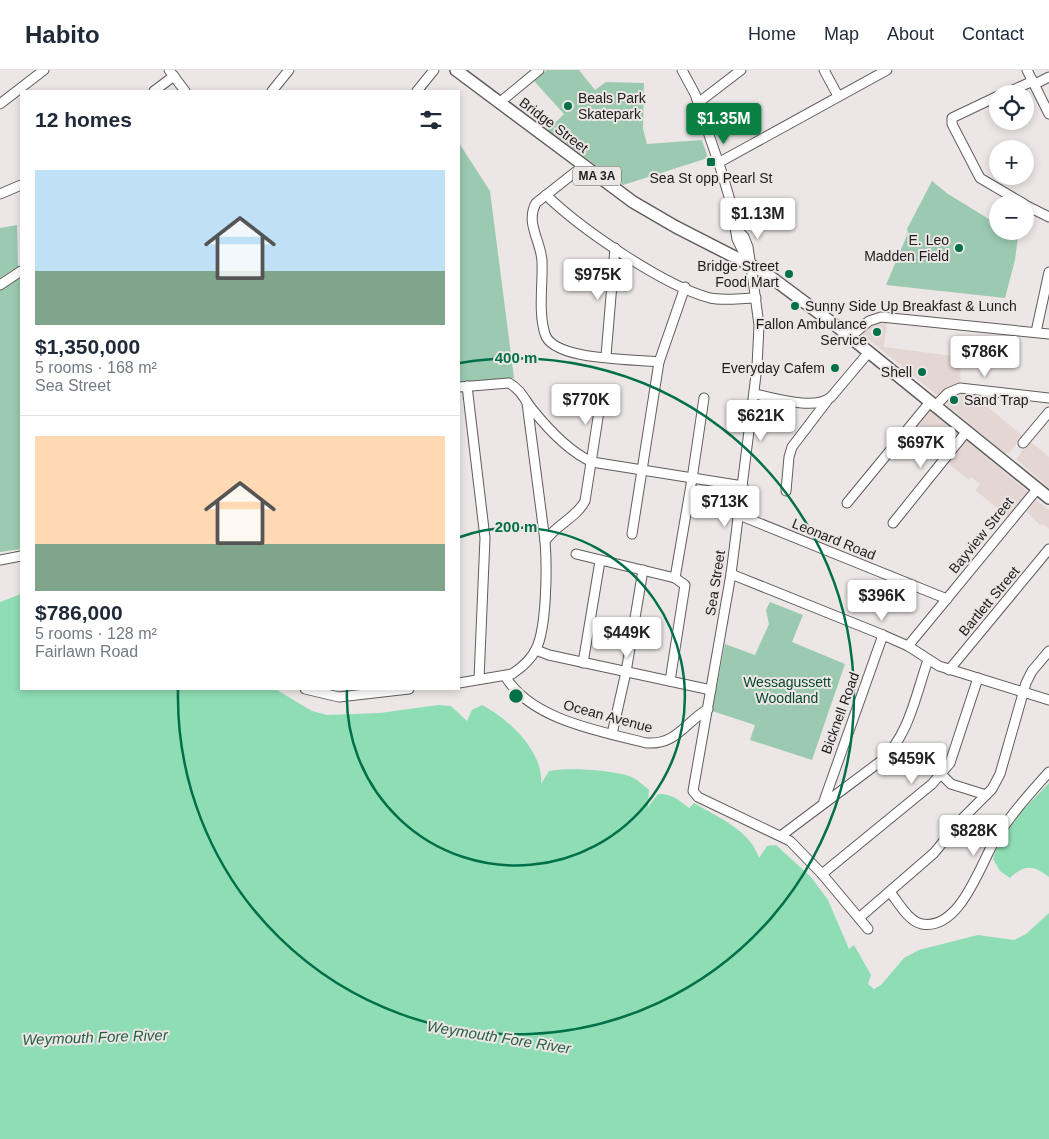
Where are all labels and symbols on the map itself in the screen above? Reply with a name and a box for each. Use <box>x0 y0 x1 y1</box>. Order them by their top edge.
place label: Beals Park Skatepark <box>578 90 647 122</box>
street label: Bridge Street <box>517 94 592 156</box>
marker: Beals Park Skatepark <box>562 100 574 112</box>
pin: $1.35M <box>683 102 765 145</box>
marker: Sea St opp Pearl St <box>705 156 717 168</box>
road number: MA 3A <box>573 166 621 185</box>
place label: Sea St opp Pearl St <box>650 170 773 186</box>
pin: $1.13M <box>717 198 799 240</box>
place label: E. Leo Madden Field <box>864 232 949 264</box>
marker: E. Leo Madden Field <box>953 242 965 254</box>
pin: $975K <box>563 258 633 301</box>
place label: Bridge Street Food Mart <box>697 258 779 290</box>
marker: Bridge Street Food Mart <box>783 268 795 280</box>
place label: Sunny Side Up Breakfast & Lunch <box>805 298 1017 314</box>
marker: Sunny Side Up Breakfast & Lunch <box>789 300 801 312</box>
place label: Fallon Ambulance Service <box>756 316 867 348</box>
marker: Fallon Ambulance Service <box>871 326 883 338</box>
pin: $786K <box>950 336 1020 378</box>
text: 400 m <box>495 349 537 366</box>
place label: Everyday Cafem <box>722 360 825 376</box>
marker: Everyday Cafem <box>829 362 841 374</box>
place label: Shell <box>881 364 912 380</box>
marker: Shell <box>916 366 928 378</box>
pin: $770K <box>551 384 621 426</box>
place label: Sand Trap <box>964 392 1029 408</box>
marker: Sand Trap <box>948 394 960 406</box>
pin: $621K <box>726 400 796 442</box>
pin: $697K <box>886 426 956 469</box>
pin: $713K <box>690 486 760 528</box>
street label: Bayview Street <box>945 494 1017 576</box>
street label: Leonard Road <box>790 515 878 563</box>
text: 200 m <box>495 518 537 535</box>
street label: Sea Street <box>702 549 728 617</box>
street label: Bartlett Street <box>955 563 1023 639</box>
pin: $396K <box>847 580 917 622</box>
pin: $449K <box>592 616 662 659</box>
street label: Bicknell Road <box>818 670 862 756</box>
park label: Wessagussett Woodland <box>743 674 831 706</box>
centre of rings <box>507 687 525 705</box>
street label: Ocean Avenue <box>562 696 655 736</box>
pin: $459K <box>877 742 947 785</box>
pin: $828K <box>939 814 1009 857</box>
water label: Weymouth Fore River <box>426 1017 573 1057</box>
water label: Weymouth Fore River <box>22 1026 169 1048</box>

